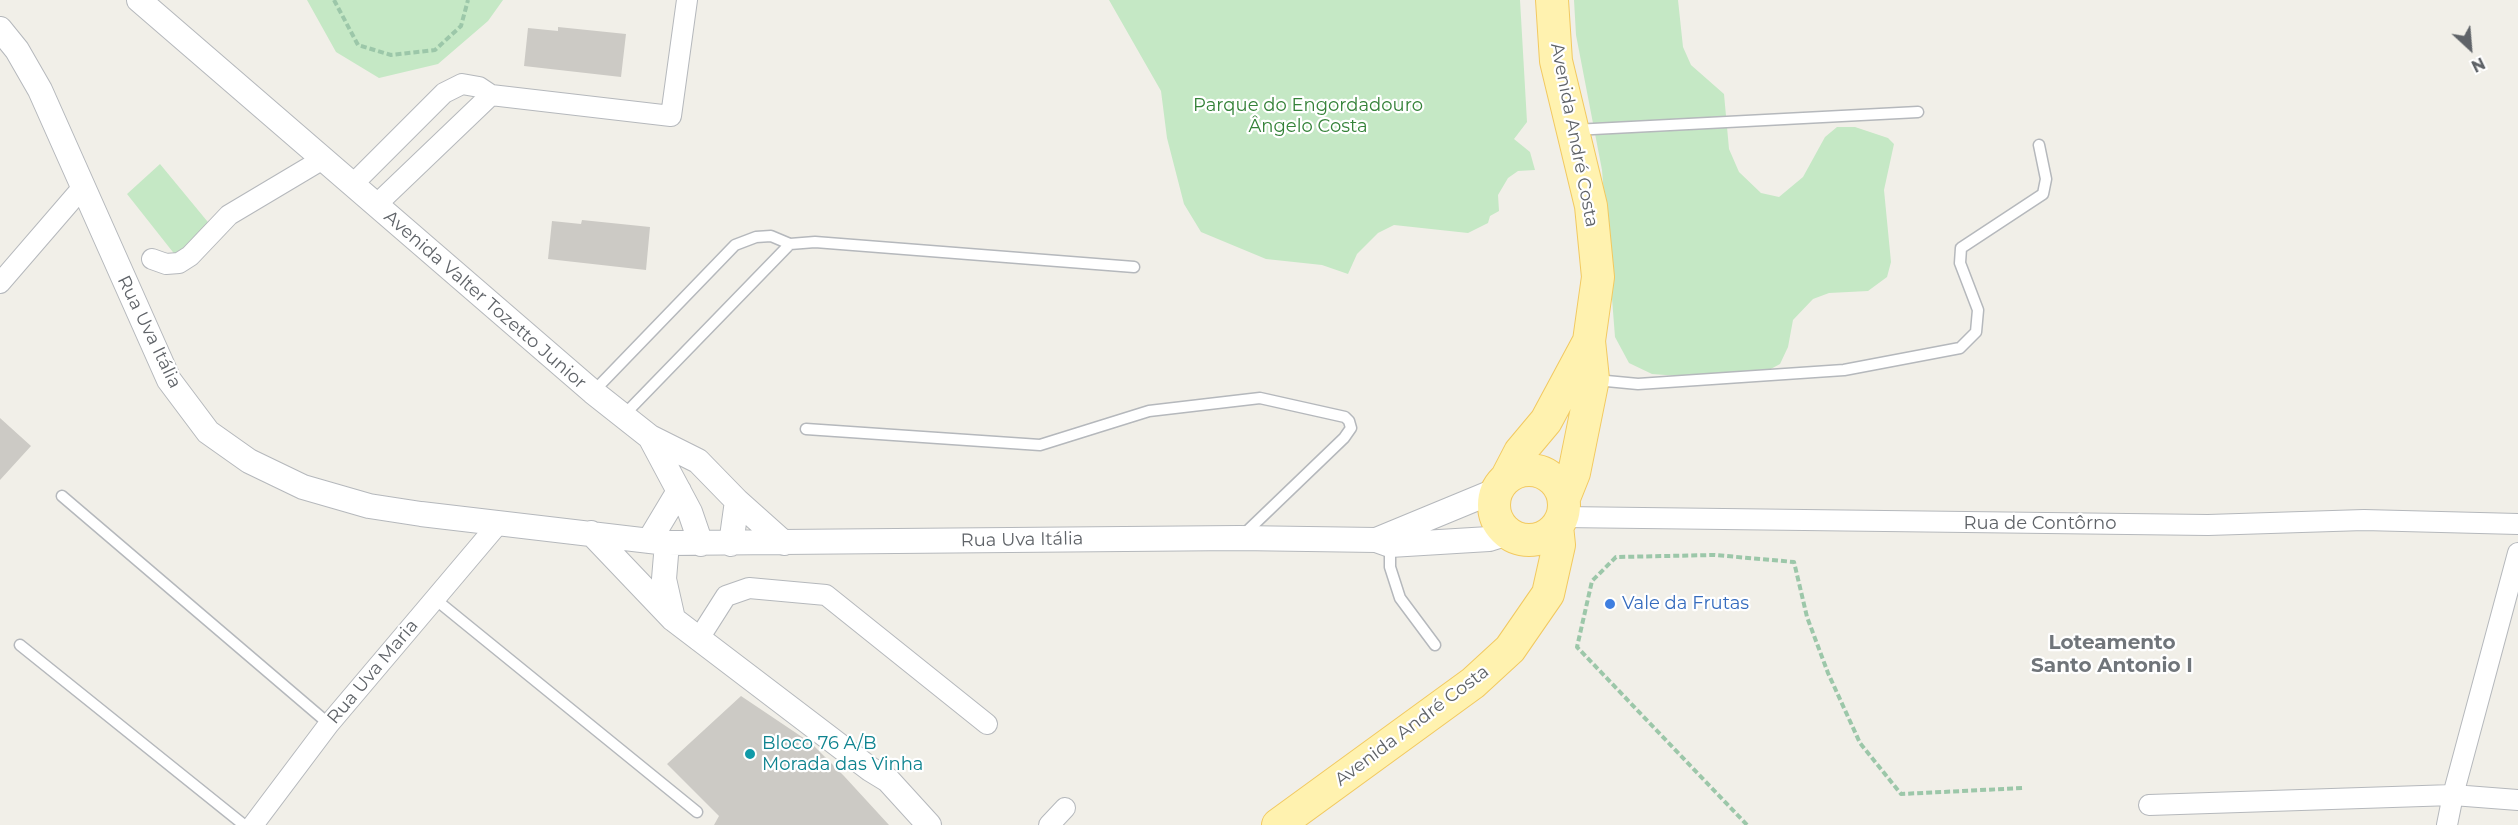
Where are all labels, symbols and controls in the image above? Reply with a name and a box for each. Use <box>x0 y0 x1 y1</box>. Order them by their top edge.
north arrow <box>2440 18 2500 78</box>
street label: Avenida André Costa <box>1546 41 1602 229</box>
text: N <box>2468 53 2488 76</box>
park label: Parque do Engordadouro Ângelo Costa <box>1193 95 1423 138</box>
street label: Avenida Valter Tozetto Junior <box>379 206 591 394</box>
street label: Rua Uva Itália <box>112 272 186 392</box>
street label: Rua de Contôrno <box>1964 513 2116 535</box>
street label: Rua Uva Itália <box>960 528 1084 552</box>
place label: Vale da Frutas <box>1622 593 1749 615</box>
marker: Vale da Frutas <box>1603 597 1617 611</box>
street label: Rua Uva Maria <box>323 615 423 729</box>
district label: Loteamento Santo Antonio I <box>2031 631 2193 678</box>
street label: Avenida André Costa <box>1331 661 1493 791</box>
place label: Bloco 76 A/B Morada das Vinha <box>762 733 923 776</box>
marker: Bloco 76 A/B Morada das Vinha <box>743 747 757 761</box>

